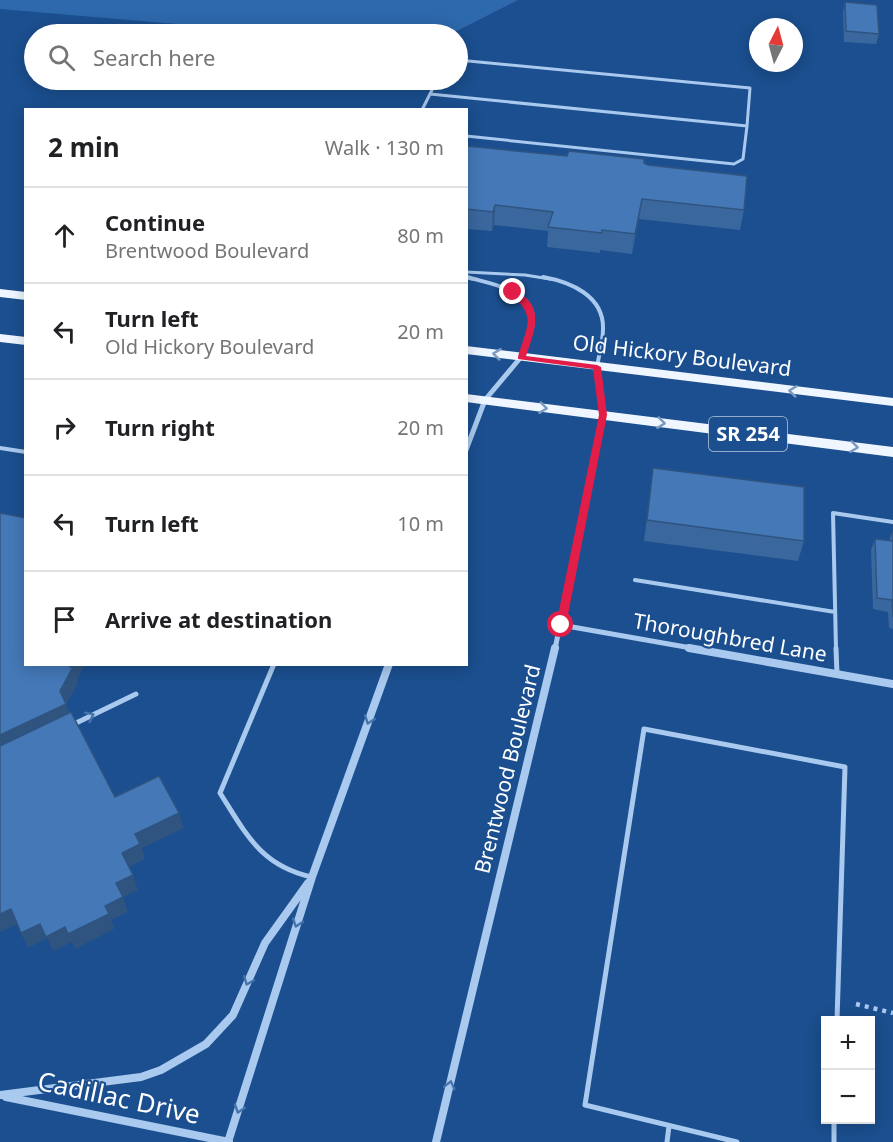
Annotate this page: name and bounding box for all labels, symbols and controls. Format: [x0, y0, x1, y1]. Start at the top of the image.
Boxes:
north arrow [749, 18, 803, 72]
search box [24, 24, 468, 90]
icon: search [45, 41, 78, 74]
text: Search here [93, 42, 215, 72]
text: 2 min [48, 129, 120, 165]
text: Walk · 130 m [325, 134, 444, 161]
text: Continue [105, 207, 205, 237]
icon: ahead [48, 219, 81, 252]
text: 80 m [397, 222, 444, 249]
text: Brentwood Boulevard [105, 237, 309, 264]
route end [499, 278, 525, 304]
text: Turn left [105, 303, 199, 333]
icon: left [48, 315, 81, 348]
text: 20 m [397, 318, 444, 345]
street label: Old Hickory Boulevard [571, 328, 793, 382]
text: Old Hickory Boulevard [105, 333, 314, 360]
one-way arrow [492, 349, 502, 361]
one-way arrow [789, 385, 798, 397]
one-way arrow [538, 401, 547, 413]
icon: right [48, 411, 81, 444]
text: Turn right [105, 412, 215, 442]
text: 20 m [397, 414, 444, 441]
one-way arrow [656, 416, 666, 428]
road number: SR 254 [709, 417, 787, 451]
one-way arrow [850, 440, 859, 453]
icon: left [48, 507, 81, 540]
text: Turn left [105, 508, 199, 538]
text: 10 m [397, 510, 444, 537]
icon: arrive [48, 603, 81, 636]
text: Arrive at destination [105, 604, 332, 634]
street label: Thoroughbred Lane [631, 606, 829, 668]
route start [547, 611, 573, 637]
street label: Brentwood Boulevard [468, 661, 547, 876]
one-way arrow [84, 712, 95, 723]
one-way arrow [364, 713, 376, 724]
one-way arrow [292, 917, 304, 928]
one-way arrow [243, 975, 256, 985]
map controls [821, 1016, 875, 1124]
button: + [821, 1016, 875, 1070]
street label: Cadillac Drive [35, 1062, 204, 1132]
button: − [821, 1070, 875, 1124]
one-way arrow [442, 1080, 455, 1090]
one-way arrow [233, 1103, 246, 1114]

